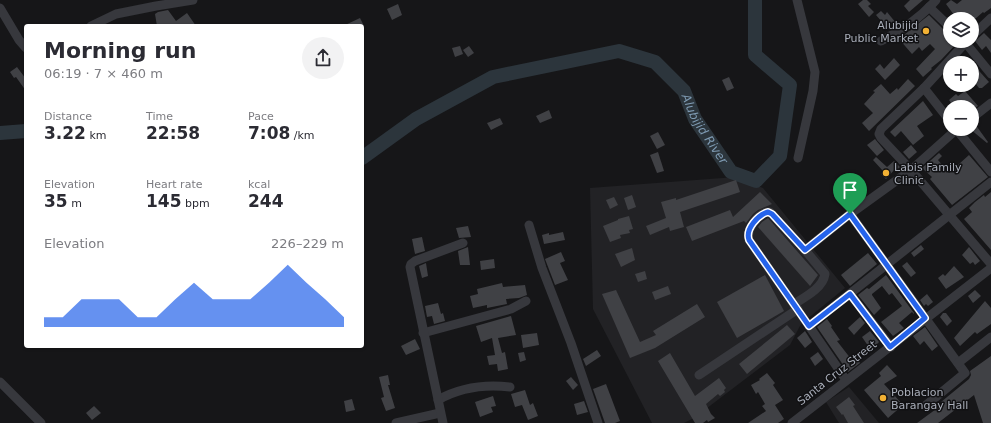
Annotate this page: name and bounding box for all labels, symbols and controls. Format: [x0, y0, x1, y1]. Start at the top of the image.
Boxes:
map controls [943, 12, 979, 136]
button: layers [943, 12, 979, 48]
place label: Alubijid Public Market [844, 19, 919, 45]
marker: Alubijid Public Market [921, 26, 931, 36]
button: share [302, 37, 344, 79]
text: Morning run [44, 38, 196, 63]
button: + [943, 56, 979, 92]
text: 06:19 · 7 × 460 m [44, 66, 163, 81]
water label: Alubijid River [678, 91, 731, 168]
button: − [943, 100, 979, 136]
text: Distance [44, 110, 92, 123]
text: Time [146, 110, 173, 123]
text: Pace [248, 110, 274, 123]
text: 3.22 [44, 123, 86, 143]
text: 22:58 [146, 123, 200, 143]
text: 7:08 [248, 123, 290, 143]
text: km [86, 129, 107, 142]
text: /km [290, 129, 315, 142]
place label: Labis Family Clinic [894, 161, 962, 187]
marker: Labis Family Clinic [881, 168, 891, 178]
pin [833, 173, 867, 214]
text: Elevation [44, 178, 95, 191]
text: Heart rate [146, 178, 202, 191]
text: kcal [248, 178, 270, 191]
icon: arrive [839, 179, 861, 201]
text: 35 [44, 191, 68, 211]
text: 145 [146, 191, 182, 211]
text: 244 [248, 191, 284, 211]
text: m [68, 197, 82, 210]
text: bpm [182, 197, 210, 210]
text: Elevation [44, 236, 104, 251]
text: 226–229 m [271, 236, 344, 251]
street label: Santa Cruz Street [795, 338, 880, 408]
place label: Poblacion Barangay Hall [891, 386, 968, 412]
marker: Poblacion Barangay Hall [878, 393, 888, 403]

